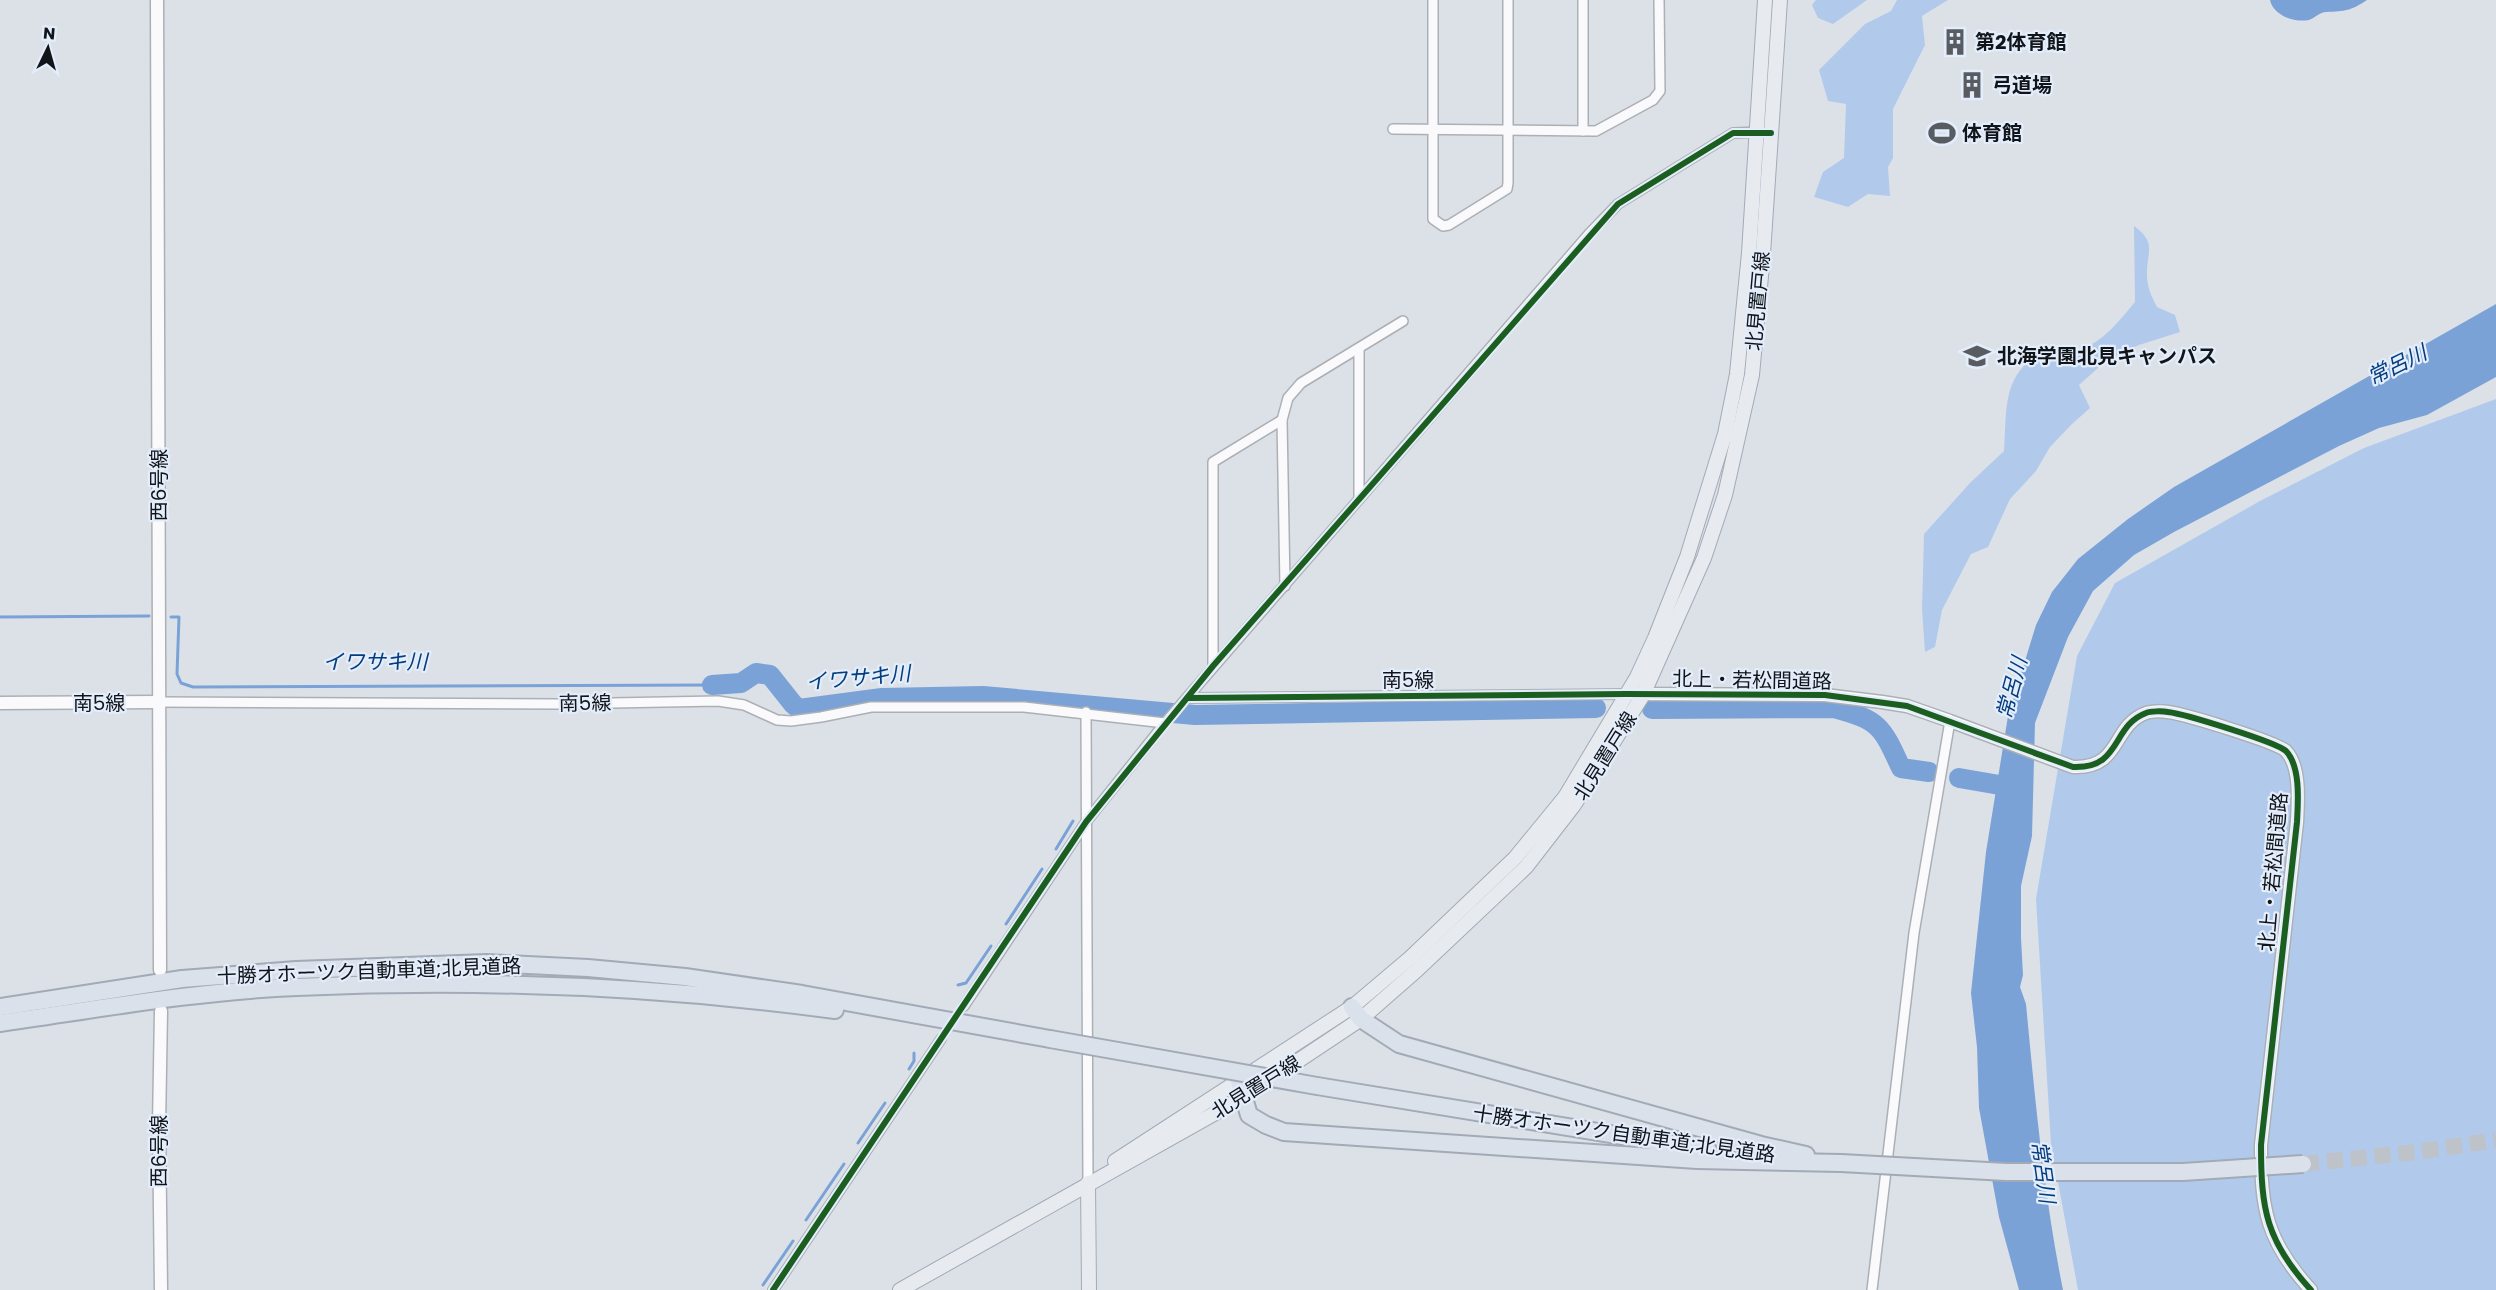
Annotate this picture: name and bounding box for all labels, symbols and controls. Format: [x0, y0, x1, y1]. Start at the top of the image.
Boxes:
north arrow [18, 18, 78, 78]
text: N [42, 22, 56, 46]
building icon: 第2体育館 [1940, 27, 1970, 57]
place label: 第2体育館 [1975, 28, 2066, 56]
building icon: 弓道場 [1957, 70, 1987, 100]
place label: 弓道場 [1992, 71, 2052, 99]
sports icon: 体育館 [1927, 118, 1957, 148]
place label: 体育館 [1962, 119, 2022, 147]
street label: 北見置戸線 [1740, 250, 1776, 352]
water label: 常呂川 [2362, 337, 2433, 391]
school or university icon: 北海学園北見キャンパス [1962, 341, 1992, 371]
place label: 北海学園北見キャンパス [1997, 342, 2217, 370]
street label: 西6号線 [145, 449, 173, 521]
water label: イワサキ川 [323, 647, 429, 676]
water label: 常呂川 [1989, 652, 2034, 722]
water label: イワサキ川 [804, 658, 914, 697]
street label: 北上・若松間道路 [1672, 665, 1832, 695]
street label: 南5線 [1382, 666, 1434, 694]
street label: 南5線 [73, 689, 125, 717]
street label: 南5線 [558, 689, 612, 717]
street label: 北見置戸線 [1567, 706, 1643, 806]
street label: 北上・若松間道路 [2252, 791, 2294, 953]
street label: 十勝オホーツク自動車道;北見道路 [216, 952, 522, 990]
street label: 北見置戸線 [1206, 1049, 1306, 1125]
street label: 十勝オホーツク自動車道;北見道路 [1471, 1099, 1777, 1169]
street label: 西6号線 [145, 1115, 173, 1187]
water label: 常呂川 [2025, 1139, 2063, 1207]

